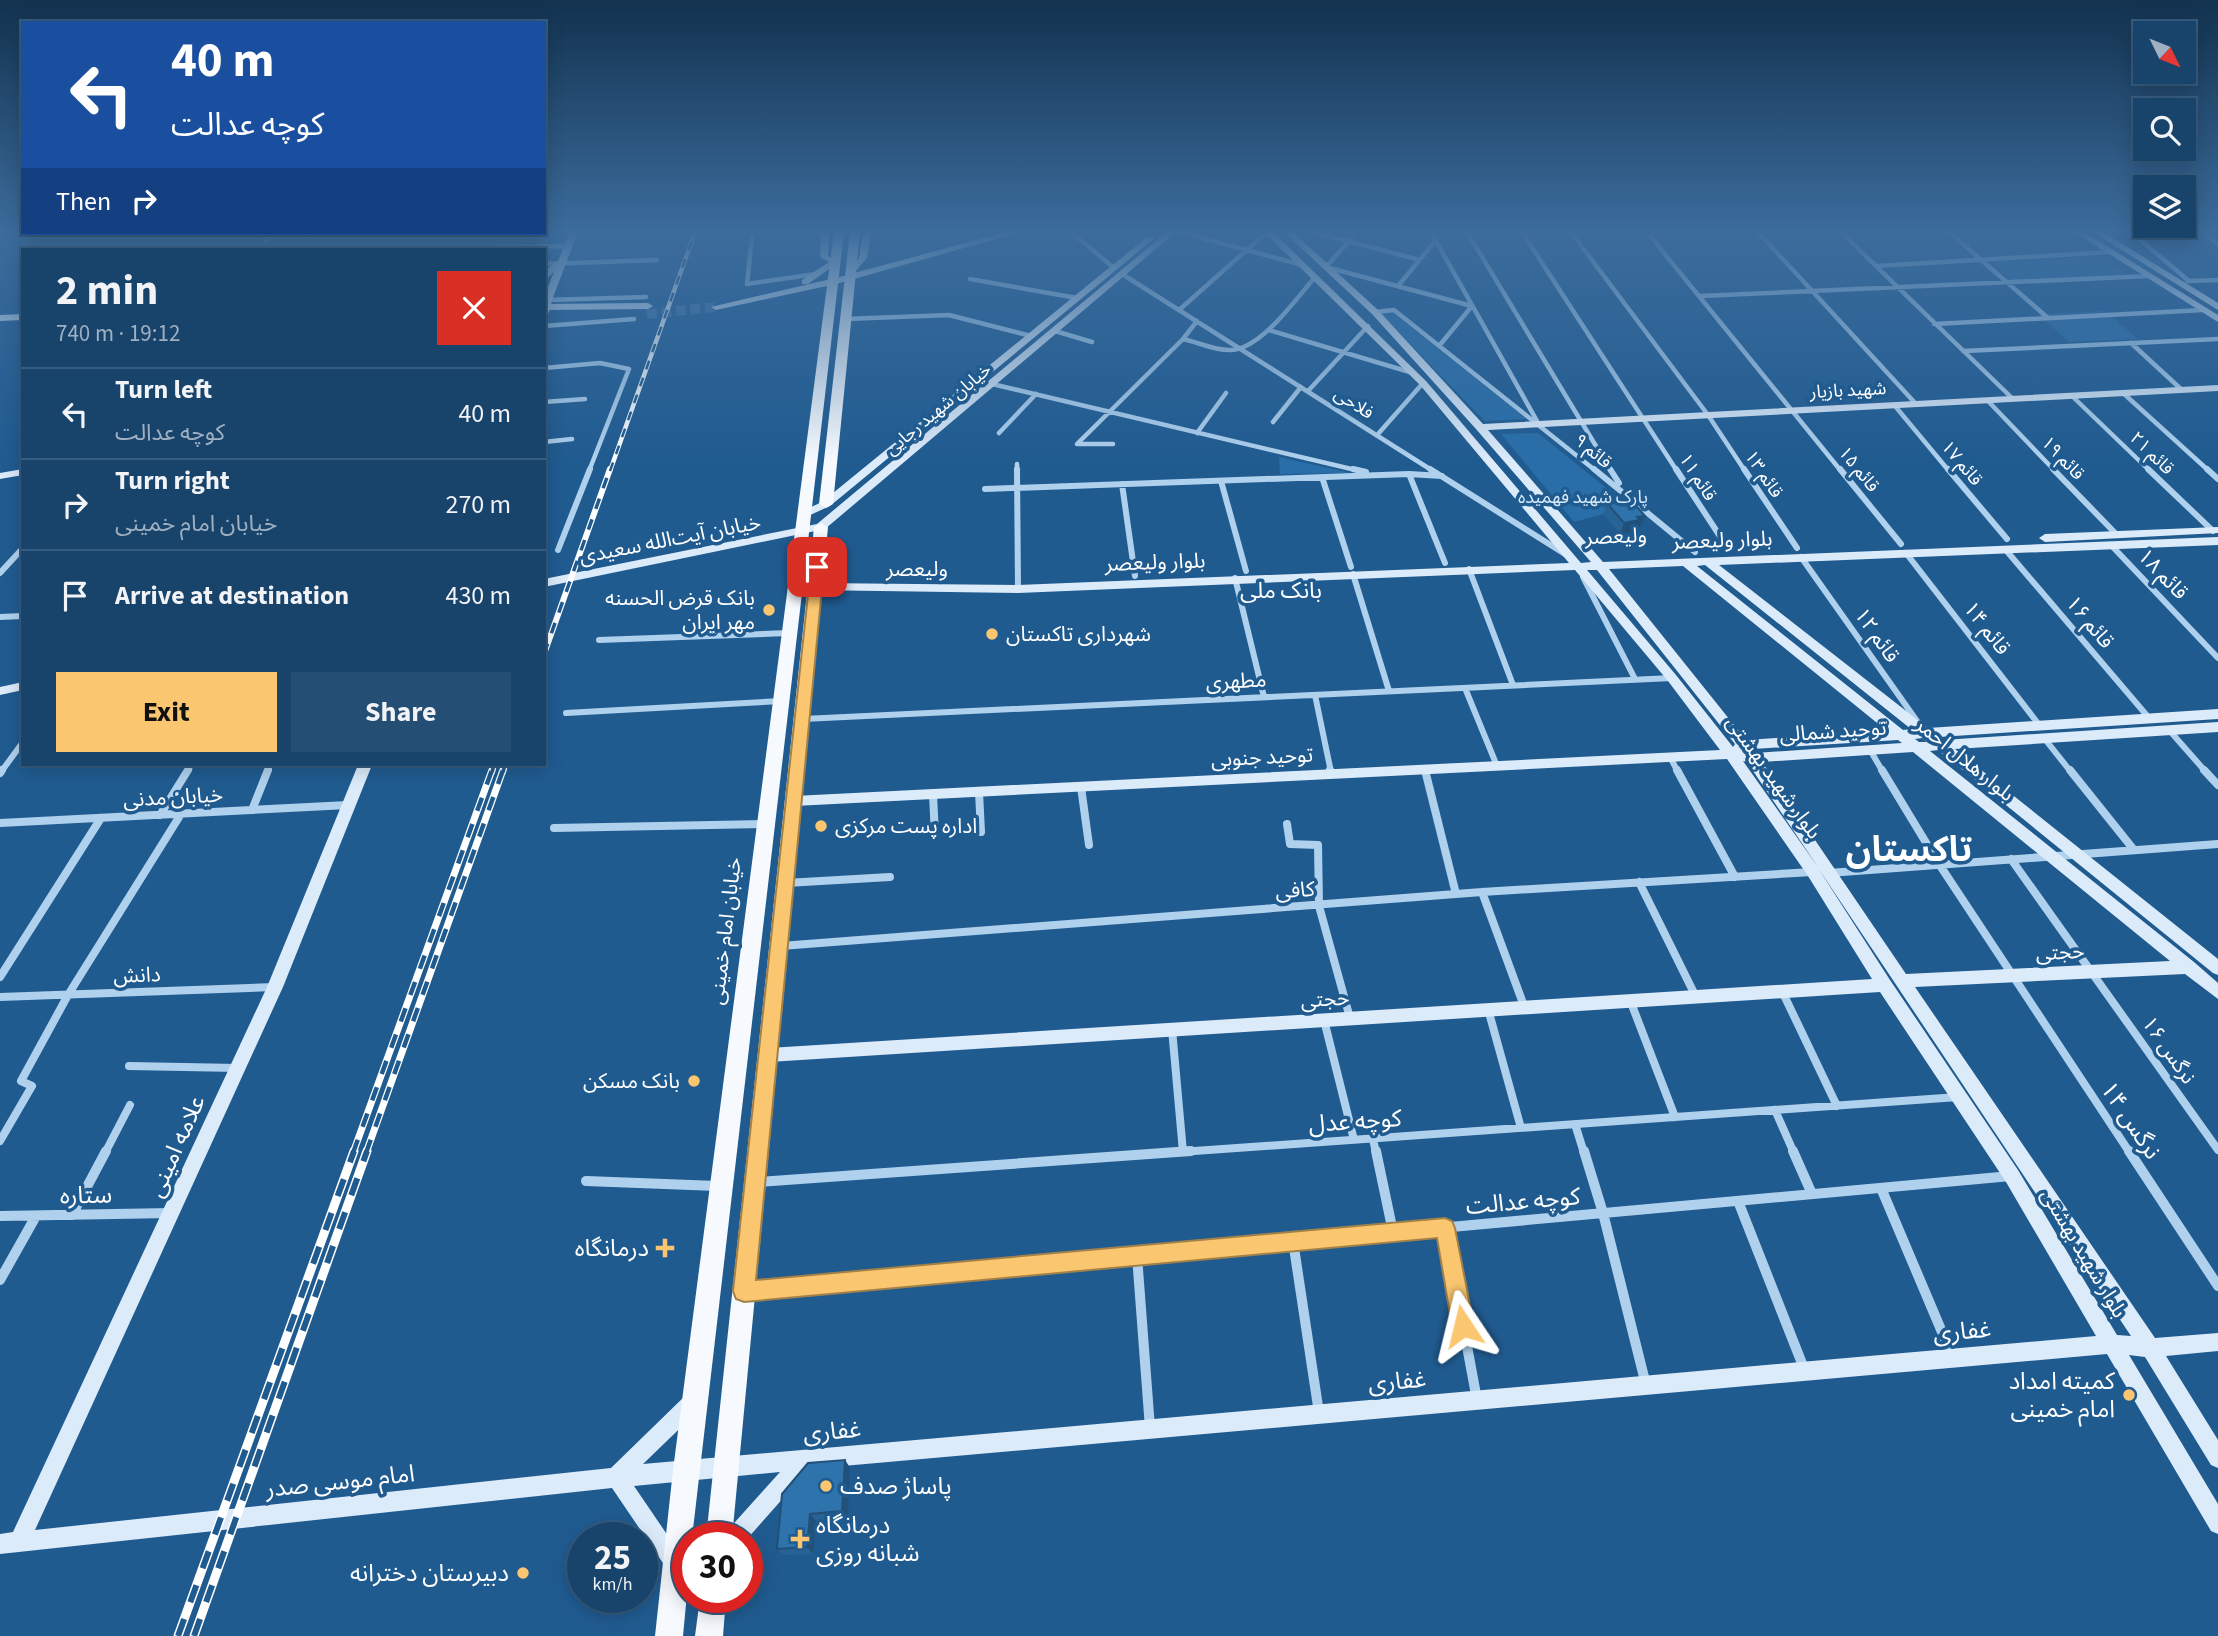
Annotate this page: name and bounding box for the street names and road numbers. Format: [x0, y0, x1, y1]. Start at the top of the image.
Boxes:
street label: خیابان شهید رجایی [880, 357, 997, 461]
street label: شهید بازیار [1808, 376, 1887, 405]
street label: فلاحی [1329, 382, 1378, 425]
street label: قائم ۲۱ [2124, 426, 2179, 481]
street label: قائم ۹ [1569, 428, 1617, 475]
street label: قائم ۱۹ [2035, 431, 2090, 486]
street label: قائم ۱۷ [1935, 435, 1988, 491]
street label: قائم ۱۵ [1832, 441, 1885, 498]
street label: قائم ۱۳ [1739, 446, 1789, 503]
street label: قائم ۱۱ [1673, 448, 1722, 506]
street label: خیابان آیت‌الله سعیدی [577, 507, 763, 571]
street label: ولیعصر [1584, 520, 1647, 552]
street label: بلوار ولیعصر [1670, 523, 1773, 557]
street label: قائم ۱۸ [2131, 542, 2195, 606]
street label: بلوار ولیعصر [1103, 545, 1206, 579]
street label: ولیعصر [885, 554, 948, 584]
street label: قائم ۱۶ [2059, 589, 2121, 655]
street label: قائم ۱۴ [1956, 595, 2018, 661]
street label: قائم ۱۲ [1847, 601, 1907, 669]
street label: مطهری [1205, 664, 1267, 698]
street label: بلوار شهید بهشتی [1719, 709, 1829, 845]
street label: بلوار هلال احمر [1908, 709, 2021, 808]
street label: توحید شمالی [1778, 712, 1888, 750]
street label: توحید جنوبی [1210, 739, 1314, 775]
street label: خیابان مدنی [122, 779, 224, 815]
street label: خیابان امام خمینی [701, 856, 750, 1006]
street label: کافی [1274, 874, 1316, 906]
street label: حجتی [2035, 936, 2085, 968]
street label: دانش [113, 959, 161, 991]
street label: حجتی [1299, 982, 1351, 1016]
street label: نرگس ۱۶ [2135, 1010, 2203, 1090]
street label: نرگس ۱۴ [2092, 1074, 2170, 1166]
street label: علامه امینی [138, 1089, 215, 1203]
street label: کوچه عدل [1307, 1101, 1404, 1142]
street label: ستاره [60, 1178, 112, 1213]
street label: کوچه عدالت [1464, 1179, 1583, 1224]
street label: بلوار شهید بهشتی [2033, 1182, 2135, 1324]
street label: غفاری [1932, 1312, 1992, 1351]
street label: غفاری [1367, 1362, 1427, 1401]
street label: غفاری [802, 1412, 862, 1451]
street label: امام موسی صدر [263, 1456, 417, 1507]

